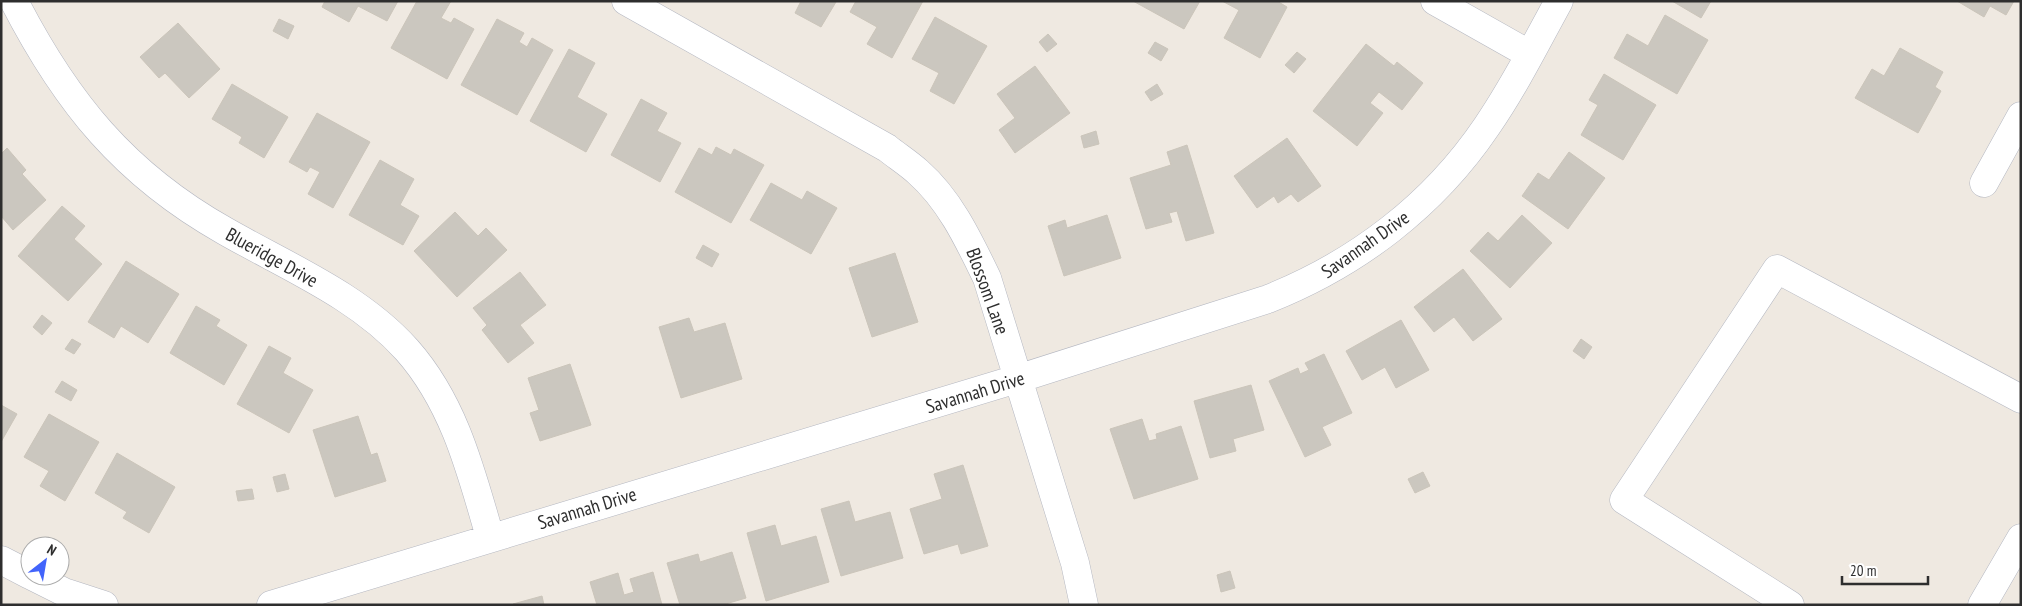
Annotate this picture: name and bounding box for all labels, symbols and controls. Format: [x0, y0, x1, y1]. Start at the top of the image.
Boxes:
street label: Savannah Drive [1316, 205, 1414, 283]
street label: Blueridge Drive [222, 222, 322, 292]
street label: Blossom Lane [961, 244, 1015, 338]
street label: Savannah Drive [923, 366, 1027, 418]
street label: Savannah Drive [535, 482, 639, 534]
north arrow [20, 536, 70, 586]
text: N [44, 540, 60, 560]
scale bar [1842, 554, 1928, 586]
text: 20 m [1850, 561, 1876, 580]

